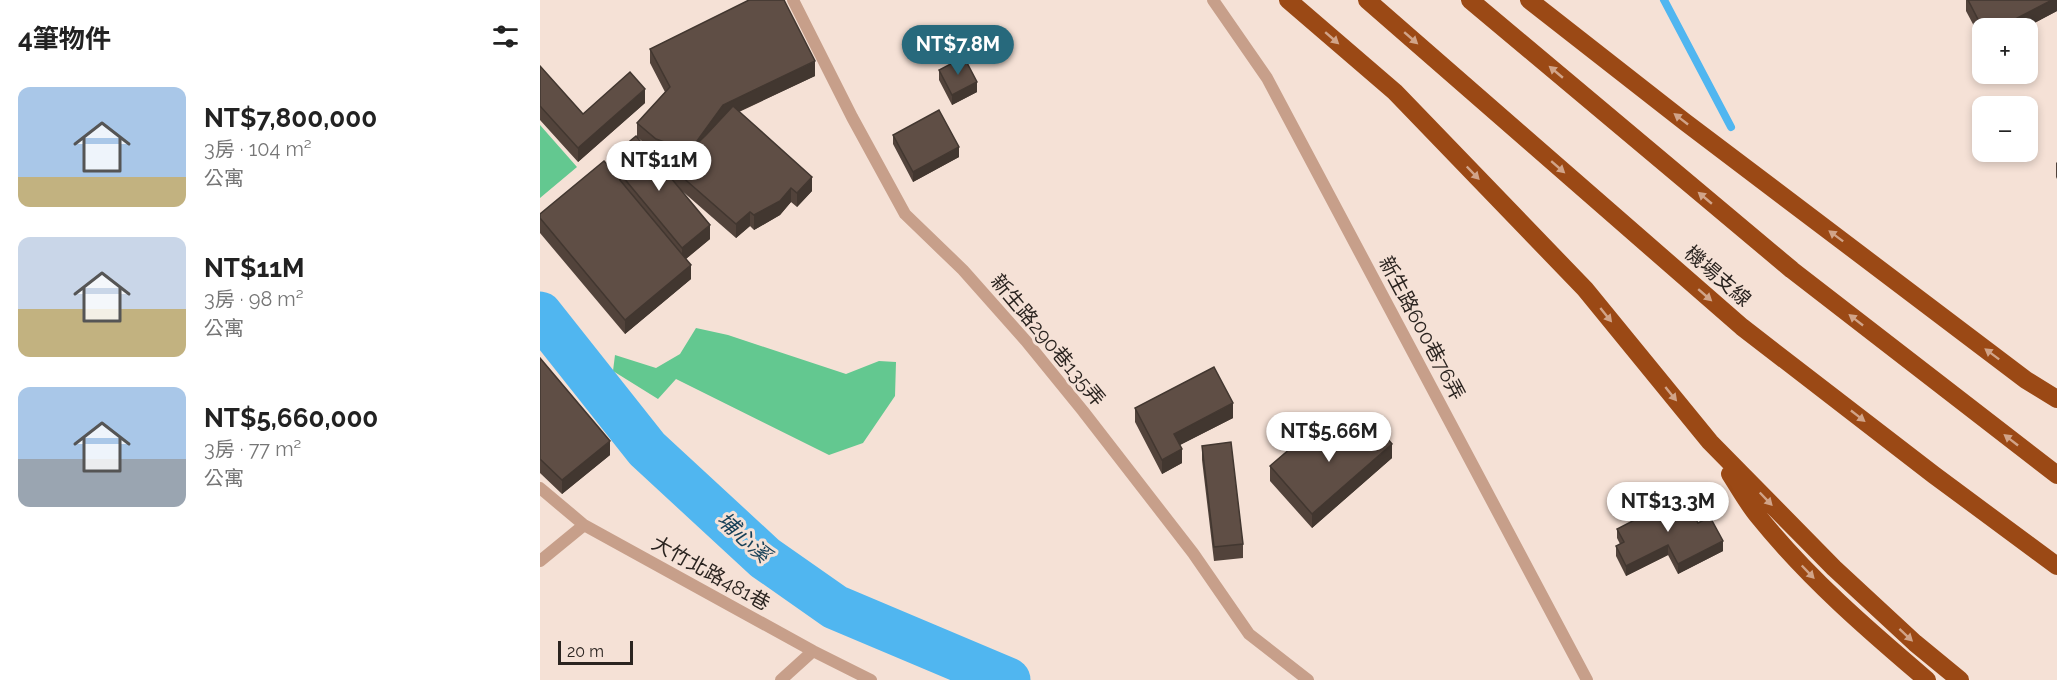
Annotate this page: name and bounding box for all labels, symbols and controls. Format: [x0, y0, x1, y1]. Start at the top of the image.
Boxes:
map controls [1972, 18, 2038, 162]
button: + [1972, 18, 2038, 84]
icon: filters [489, 20, 522, 53]
text: 4筆物件 [18, 24, 111, 54]
pin: NT$7.8M [903, 25, 1013, 76]
one-way arrow [1324, 31, 1339, 44]
text: NT$7.8M [916, 32, 1000, 56]
one-way arrow [1403, 32, 1419, 45]
one-way arrow [1549, 66, 1564, 79]
button: − [1972, 96, 2038, 162]
text: NT$7,800,000 [204, 103, 377, 133]
icon: home [66, 111, 138, 183]
one-way arrow [1673, 113, 1688, 125]
text: 3房 · 104 m² [204, 137, 312, 161]
pin: NT$11M [610, 141, 708, 192]
text: NT$11M [620, 148, 698, 172]
one-way arrow [1550, 160, 1566, 173]
text: 公寓 [204, 166, 244, 190]
one-way arrow [1465, 166, 1479, 180]
one-way arrow [1697, 191, 1713, 204]
one-way arrow [1829, 231, 1844, 243]
street label: 機場支線 [1680, 241, 1756, 311]
street label: 新生路600巷76弄 [1374, 252, 1470, 404]
text: NT$11M [204, 253, 305, 283]
icon: home [66, 261, 138, 333]
street label: 新生路290巷135弄 [986, 269, 1110, 411]
text: 3房 · 98 m² [204, 287, 303, 311]
one-way arrow [1697, 288, 1713, 301]
one-way arrow [1599, 307, 1612, 322]
one-way arrow [1849, 315, 1864, 327]
text: 公寓 [204, 316, 244, 340]
one-way arrow [1984, 348, 2000, 360]
one-way arrow [1664, 386, 1677, 401]
text: NT$5,660,000 [204, 403, 378, 433]
one-way arrow [1850, 409, 1865, 421]
icon: home [66, 411, 138, 483]
pin: NT$5.66M [1267, 412, 1391, 463]
text: NT$5.66M [1280, 419, 1378, 443]
one-way arrow [2003, 434, 2018, 446]
text: 3房 · 77 m² [204, 437, 301, 461]
text: 公寓 [204, 466, 244, 490]
pin: NT$13.3M [1606, 482, 1730, 533]
text: NT$13.3M [1621, 489, 1715, 513]
one-way arrow [1759, 491, 1773, 506]
water label: 埔心溪 [712, 507, 778, 569]
street label: 大竹北路481巷 [648, 531, 774, 615]
one-way arrow [1801, 565, 1815, 579]
one-way arrow [1898, 628, 1913, 642]
scale bar [558, 638, 633, 666]
text: 20 m [567, 642, 604, 661]

